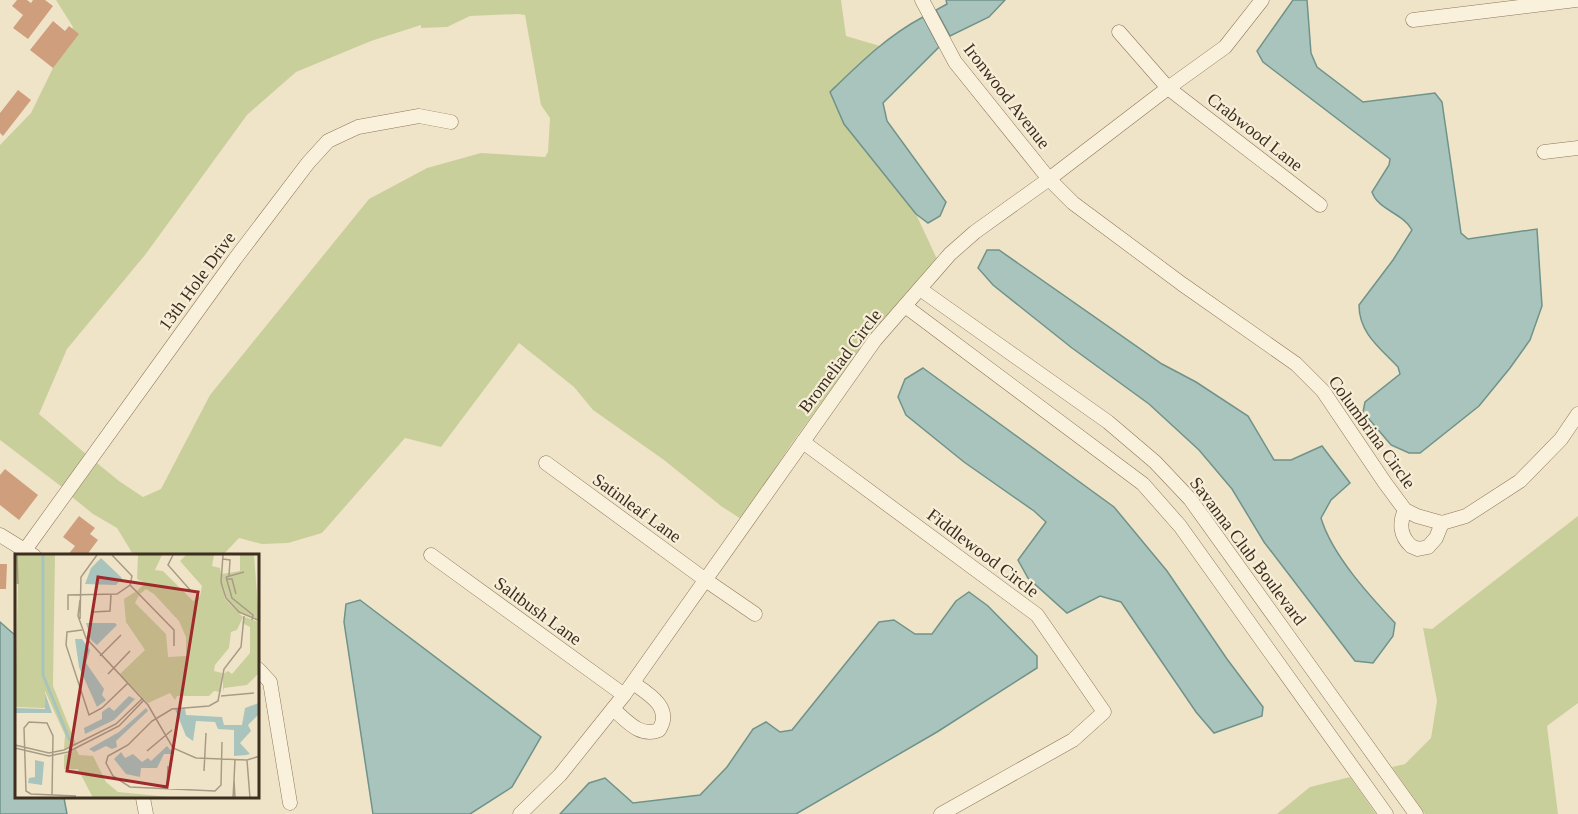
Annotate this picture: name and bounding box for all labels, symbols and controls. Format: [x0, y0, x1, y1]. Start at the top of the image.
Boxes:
street label: Ironwood Avenue [960, 39, 1054, 153]
street label: Crabwood Lane [1203, 89, 1307, 175]
street label: 13th Hole Drive [155, 228, 239, 334]
street label: Bromeliad Circle [795, 305, 885, 417]
street label: Columbrina Circle [1324, 372, 1420, 492]
street label: Satinleaf Lane [589, 469, 685, 547]
street label: Savanna Club Boulevard [1186, 473, 1310, 629]
street label: Fiddlewood Circle [923, 505, 1043, 601]
inset map [15, 554, 260, 799]
street label: Saltbush Lane [491, 573, 585, 649]

